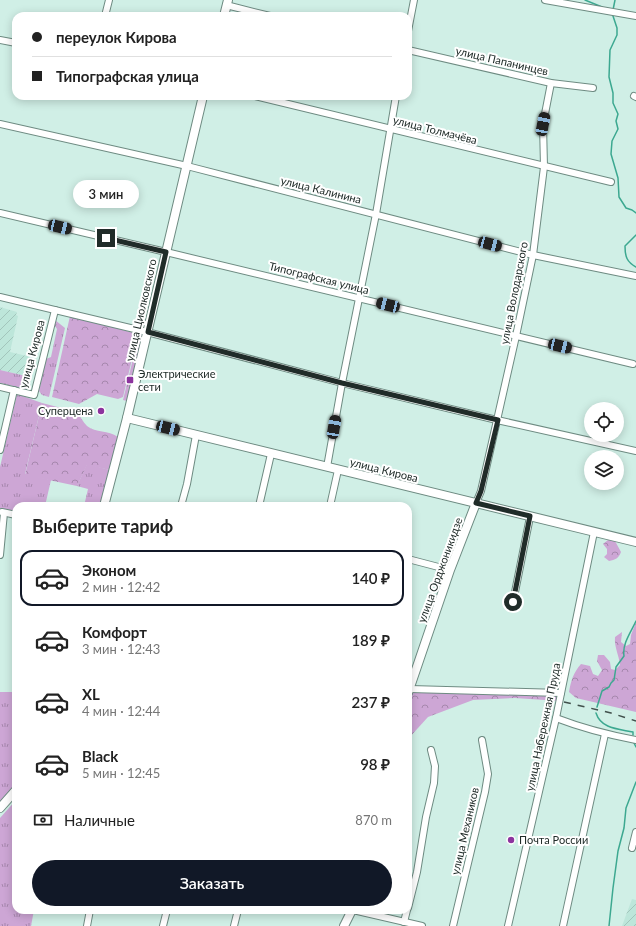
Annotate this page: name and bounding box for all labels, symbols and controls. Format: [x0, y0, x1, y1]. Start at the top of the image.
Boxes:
text: переулок Кирова [56, 28, 177, 46]
street label: улица Папанинцев [455, 44, 550, 77]
text: Типографская улица [56, 67, 199, 85]
car [535, 111, 551, 137]
street label: улица Толмачёва [392, 113, 478, 146]
street label: улица Калинина [279, 173, 363, 206]
callout: 3 мин [73, 180, 139, 208]
text: 3 мин [89, 186, 123, 202]
car [47, 218, 73, 236]
route end [97, 229, 115, 247]
car [477, 235, 503, 253]
street label: улица Володарского [497, 240, 530, 345]
street label: улица Циолковского [122, 257, 159, 362]
street label: Типографская улица [268, 259, 371, 296]
car [375, 296, 401, 314]
street label: улица Кирова [16, 318, 47, 389]
car [547, 337, 573, 355]
place label: Электрические сети [138, 367, 216, 393]
marker: Электрические сети [125, 375, 135, 385]
map controls [584, 402, 624, 490]
button: locate [584, 402, 624, 442]
place label: Суперцена [38, 404, 93, 417]
marker: Суперцена [96, 406, 106, 416]
car [326, 414, 342, 440]
car [155, 419, 181, 437]
button: layers [584, 450, 624, 490]
street label: улица Кирова [349, 455, 420, 484]
text: Выберите тариф [32, 515, 173, 537]
street label: улица Орджоникидзе [414, 515, 465, 624]
icon: car [34, 560, 70, 596]
text: Эконом [82, 561, 136, 579]
text: 140 ₽ [351, 569, 390, 587]
text: 2 мин · 12:42 [82, 579, 160, 595]
route start [504, 593, 522, 611]
icon: car [34, 622, 70, 658]
text: Комфорт [82, 623, 147, 641]
text: 189 ₽ [351, 631, 390, 649]
text: 3 мин · 12:43 [82, 641, 160, 657]
street label: улица Набережная Пруда [523, 662, 562, 792]
icon: car [34, 684, 70, 720]
text: XL [82, 685, 100, 703]
text: 237 ₽ [351, 693, 390, 711]
text: 4 мин · 12:44 [82, 703, 160, 719]
icon: car [34, 746, 70, 782]
text: Black [82, 747, 118, 765]
text: 98 ₽ [360, 755, 390, 773]
text: 5 мин · 12:45 [82, 765, 160, 781]
street label: улица Механиков [448, 786, 481, 876]
icon: cash [32, 809, 54, 831]
text: Наличные [64, 811, 135, 829]
text: 870 m [355, 812, 392, 828]
place label: Почта России [519, 833, 588, 846]
marker: Почта России [506, 835, 516, 845]
button: Заказать [32, 860, 392, 906]

